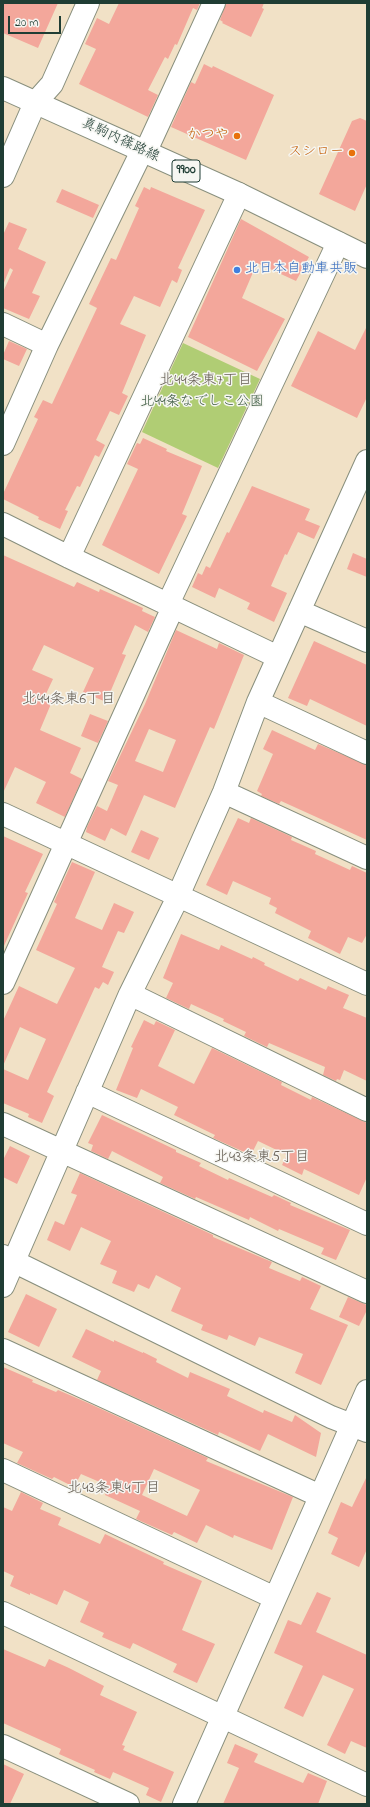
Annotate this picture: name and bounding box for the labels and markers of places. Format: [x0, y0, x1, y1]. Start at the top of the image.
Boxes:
place label: かつや [187, 128, 229, 144]
marker: かつや [232, 131, 242, 141]
place label: スシロー [288, 145, 344, 161]
marker: スシロー [347, 148, 357, 158]
place label: 北日本自動車共販 [245, 262, 357, 278]
marker: 北日本自動車共販 [232, 265, 242, 275]

